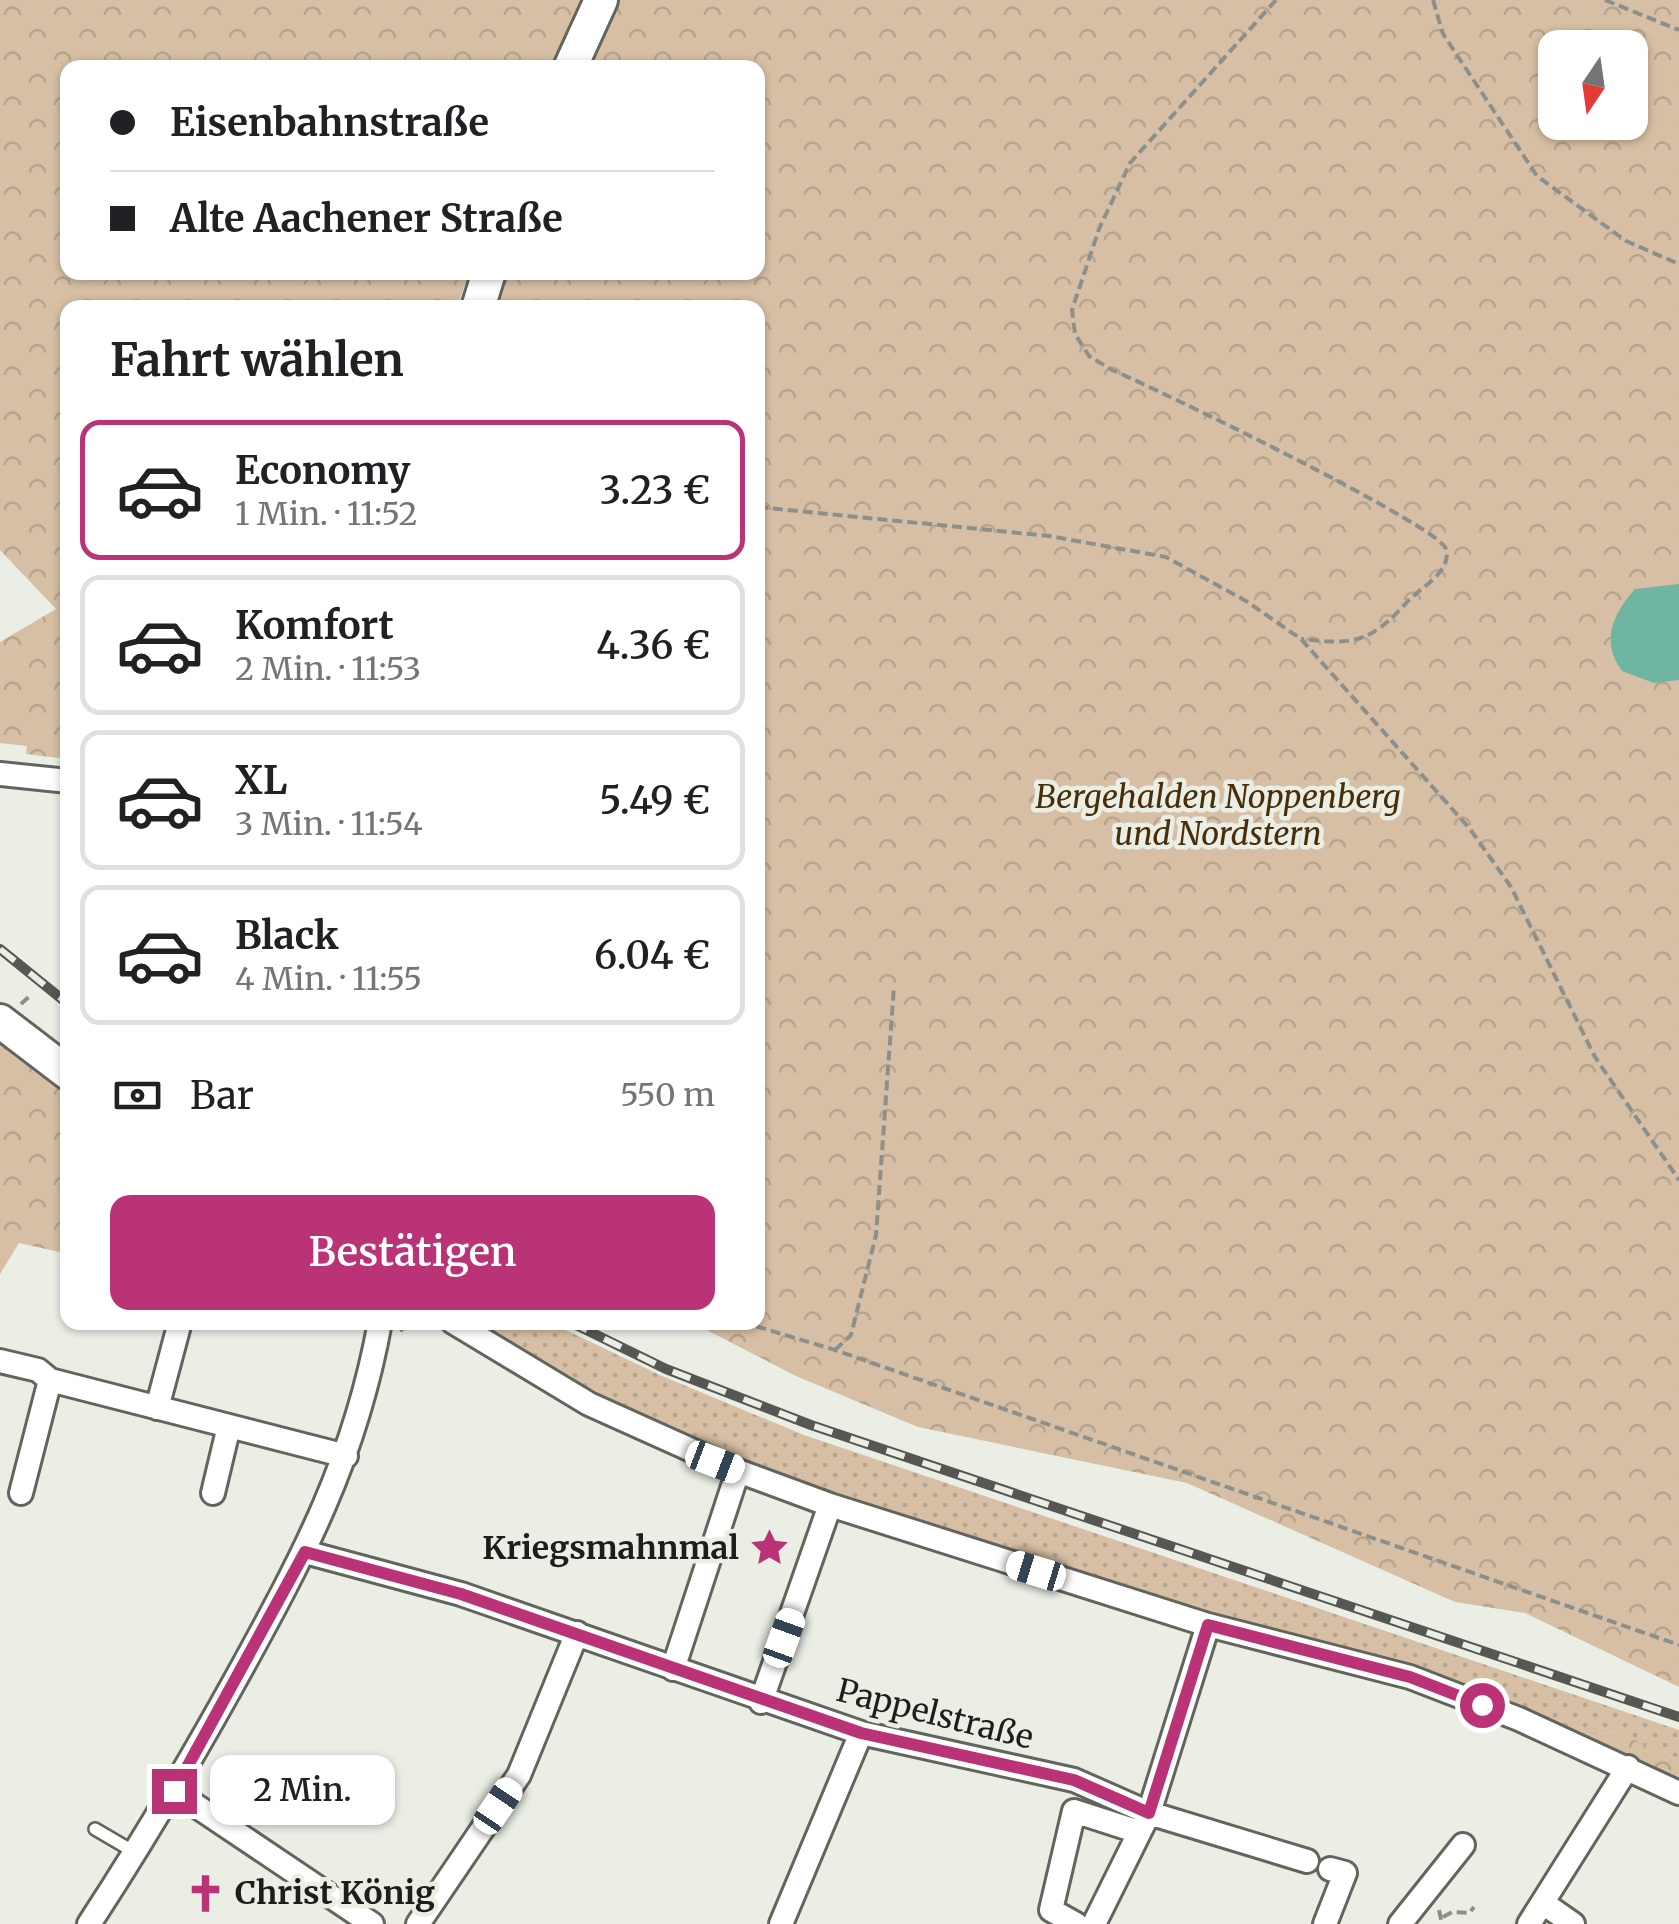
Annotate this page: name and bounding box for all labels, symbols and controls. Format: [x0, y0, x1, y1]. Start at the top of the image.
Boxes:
north arrow [1538, 30, 1648, 140]
map controls [1538, 30, 1648, 140]
text: Eisenbahnstraße [170, 99, 489, 146]
text: Alte Aachener Straße [170, 195, 563, 242]
text: Fahrt wählen [110, 332, 404, 388]
icon: car [115, 445, 205, 535]
text: Economy [235, 447, 410, 494]
text: 3.23 € [600, 467, 710, 514]
text: 1 Min. · 11:52 [235, 494, 418, 534]
icon: car [115, 600, 205, 690]
text: Komfort [235, 602, 394, 649]
text: 4.36 € [596, 622, 710, 669]
text: 2 Min. · 11:53 [235, 649, 421, 689]
icon: car [115, 755, 205, 845]
text: XL [235, 757, 287, 804]
text: 5.49 € [599, 777, 710, 824]
park label: Bergehalden Noppenberg und Nordstern [1035, 777, 1401, 854]
text: 3 Min. · 11:54 [235, 804, 423, 844]
icon: car [115, 910, 205, 1000]
text: Black [235, 912, 339, 959]
text: 6.04 € [594, 932, 710, 979]
text: 4 Min. · 11:55 [235, 959, 422, 999]
icon: cash [110, 1068, 165, 1123]
text: Bar [190, 1072, 254, 1119]
text: 550 m [620, 1075, 715, 1115]
button: Bestätigen [110, 1195, 715, 1310]
car [682, 1437, 748, 1487]
place icon: Kriegsmahnmal [748, 1527, 790, 1569]
place label: Kriegsmahnmal [482, 1528, 739, 1568]
car [1003, 1548, 1069, 1594]
car [760, 1605, 808, 1671]
street label: Pappelstraße [832, 1670, 1038, 1758]
route start [1460, 1683, 1505, 1728]
callout: 2 Min. [209, 1756, 394, 1826]
route end [152, 1769, 197, 1814]
text: 2 Min. [253, 1770, 352, 1810]
car [469, 1773, 527, 1839]
church icon: Christ König [184, 1872, 226, 1914]
place label: Christ König [235, 1873, 435, 1913]

